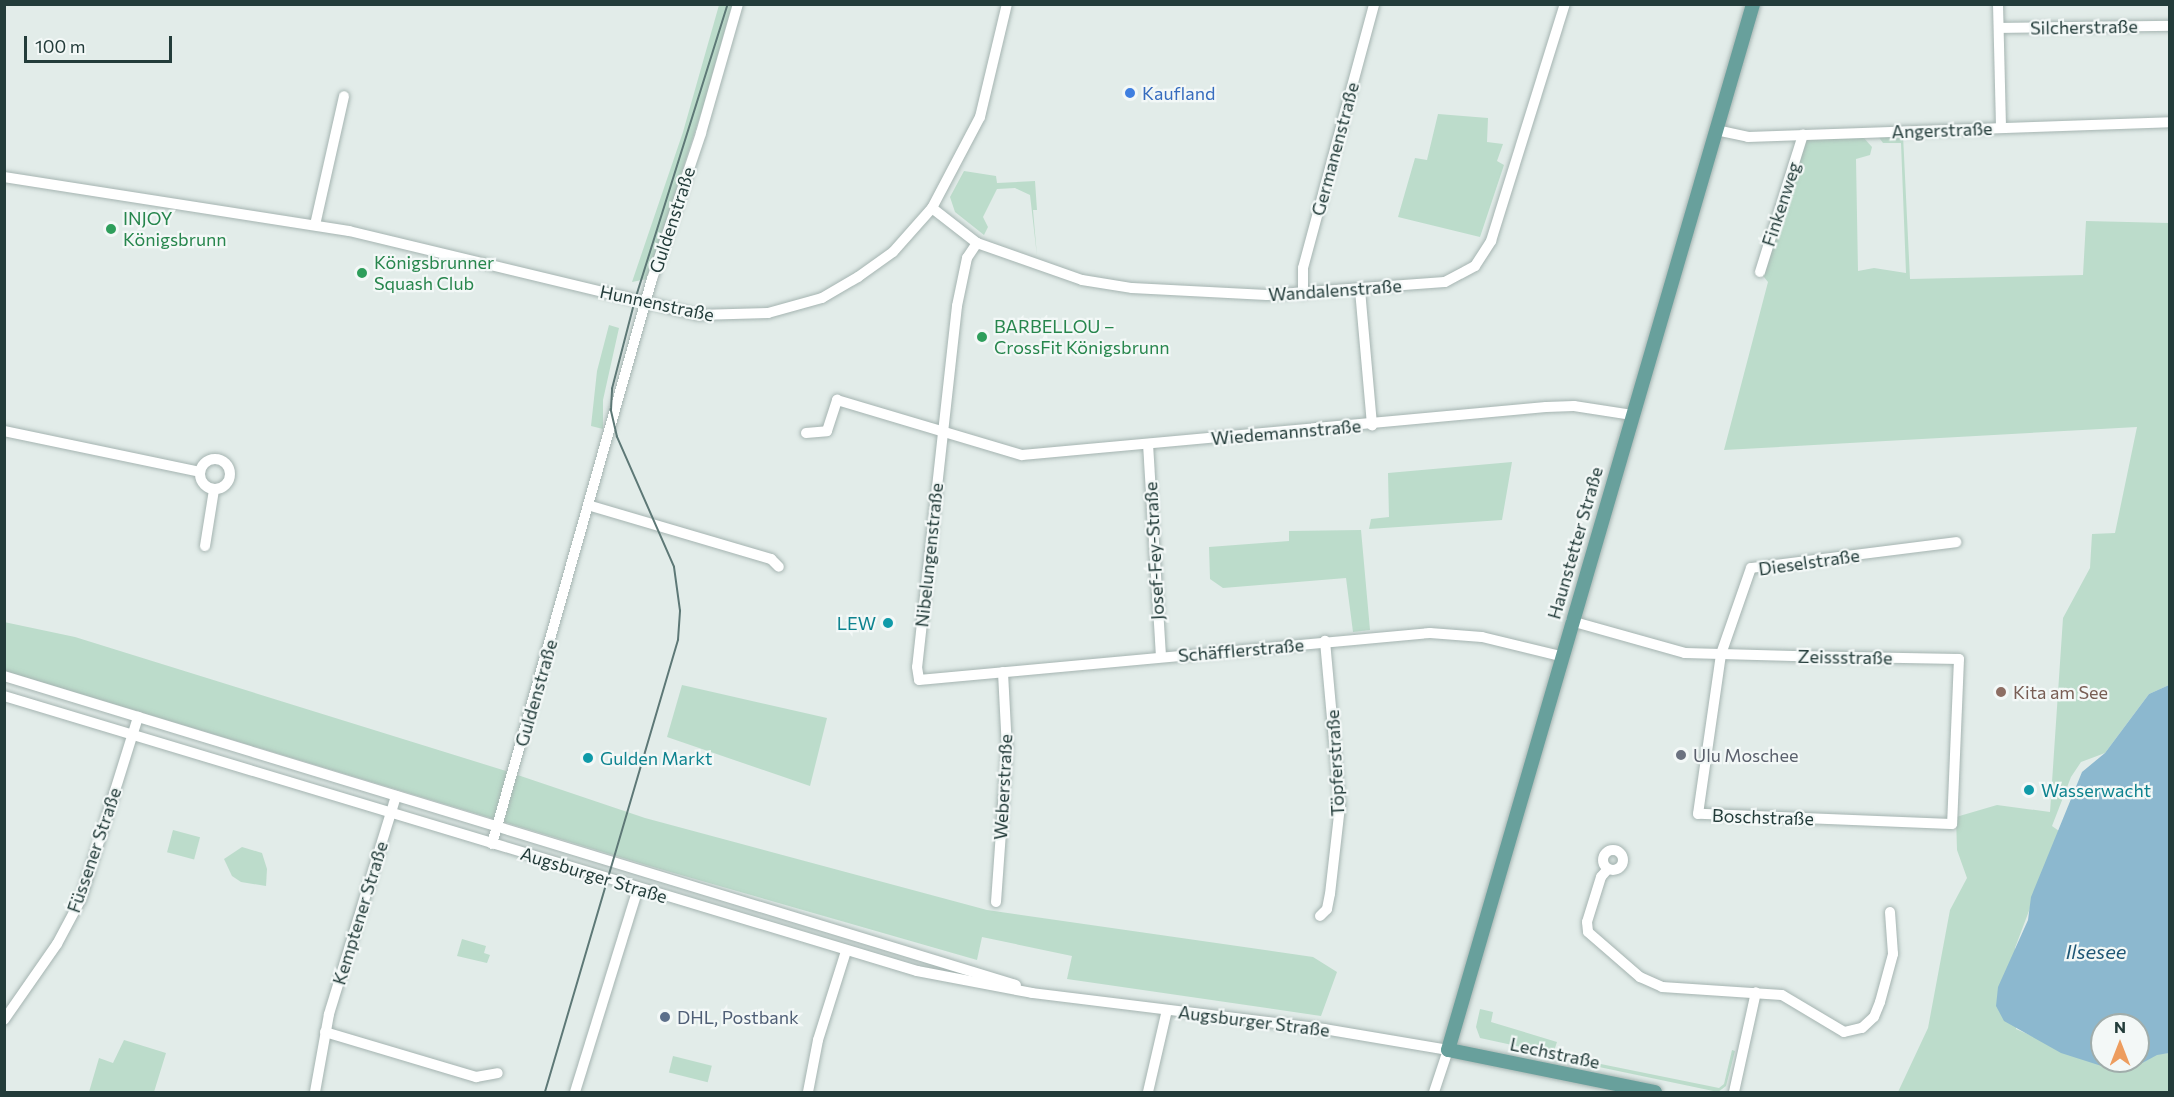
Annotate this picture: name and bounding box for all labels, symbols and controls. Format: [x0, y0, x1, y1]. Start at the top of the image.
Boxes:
street label: Silcherstraße [2030, 15, 2138, 39]
scale bar [27, 24, 176, 62]
text: 100 m [35, 35, 85, 57]
street label: Germanenstraße [1307, 80, 1363, 218]
place label: Kaufland [1142, 82, 1215, 104]
marker: Kaufland [1123, 86, 1137, 100]
street label: Angerstraße [1891, 117, 1993, 143]
street label: Finkenweg [1757, 159, 1805, 249]
street label: Guldenstraße [645, 164, 699, 276]
place label: INJOY Königsbrunn [123, 208, 227, 250]
marker: INJOY Königsbrunn [104, 222, 118, 236]
place label: Königsbrunner Squash Club [374, 252, 494, 294]
marker: Königsbrunner Squash Club [355, 266, 369, 280]
street label: Wandalenstraße [1268, 275, 1402, 305]
street label: Hunnenstraße [598, 280, 716, 326]
place label: BARBELLOU – CrossFit Königsbrunn [994, 316, 1170, 358]
marker: BARBELLOU – CrossFit Königsbrunn [975, 330, 989, 344]
street label: Wiedemannstraße [1210, 415, 1362, 449]
street label: Haunstetter Straße [1543, 464, 1607, 622]
street label: Josef-Fey-Straße [1140, 481, 1168, 621]
street label: Nibelungenstraße [911, 482, 947, 628]
street label: Dieselstraße [1757, 544, 1861, 580]
place label: LEW [837, 612, 876, 634]
marker: LEW [881, 616, 895, 630]
street label: Schäfflerstraße [1177, 634, 1305, 666]
street label: Guldenstraße [510, 637, 562, 749]
street label: Zeissstraße [1797, 645, 1893, 669]
place label: Kita am See [2013, 681, 2108, 703]
marker: Kita am See [1994, 685, 2008, 699]
street label: Töpferstraße [1321, 709, 1349, 817]
street label: Weberstraße [989, 734, 1017, 840]
place label: Ulu Moschee [1693, 744, 1798, 766]
place label: Gulden Markt [600, 747, 712, 769]
marker: Ulu Moschee [1674, 748, 1688, 762]
marker: Gulden Markt [581, 751, 595, 765]
place label: Wasserwacht [2041, 779, 2151, 801]
marker: Wasserwacht [2022, 783, 2036, 797]
street label: Füssener Straße [62, 785, 126, 915]
street label: Boschstraße [1712, 804, 1814, 830]
street label: Kemptener Straße [328, 839, 392, 987]
street label: Augsburger Straße [518, 842, 670, 908]
water label: Ilsesee [2066, 939, 2126, 963]
street label: Augsburger Straße [1177, 1001, 1331, 1041]
place label: DHL, Postbank [677, 1006, 799, 1028]
marker: DHL, Postbank [658, 1010, 672, 1024]
north arrow [2090, 1013, 2150, 1073]
text: N [2114, 1017, 2126, 1036]
street label: Lechstraße [1508, 1033, 1602, 1073]

